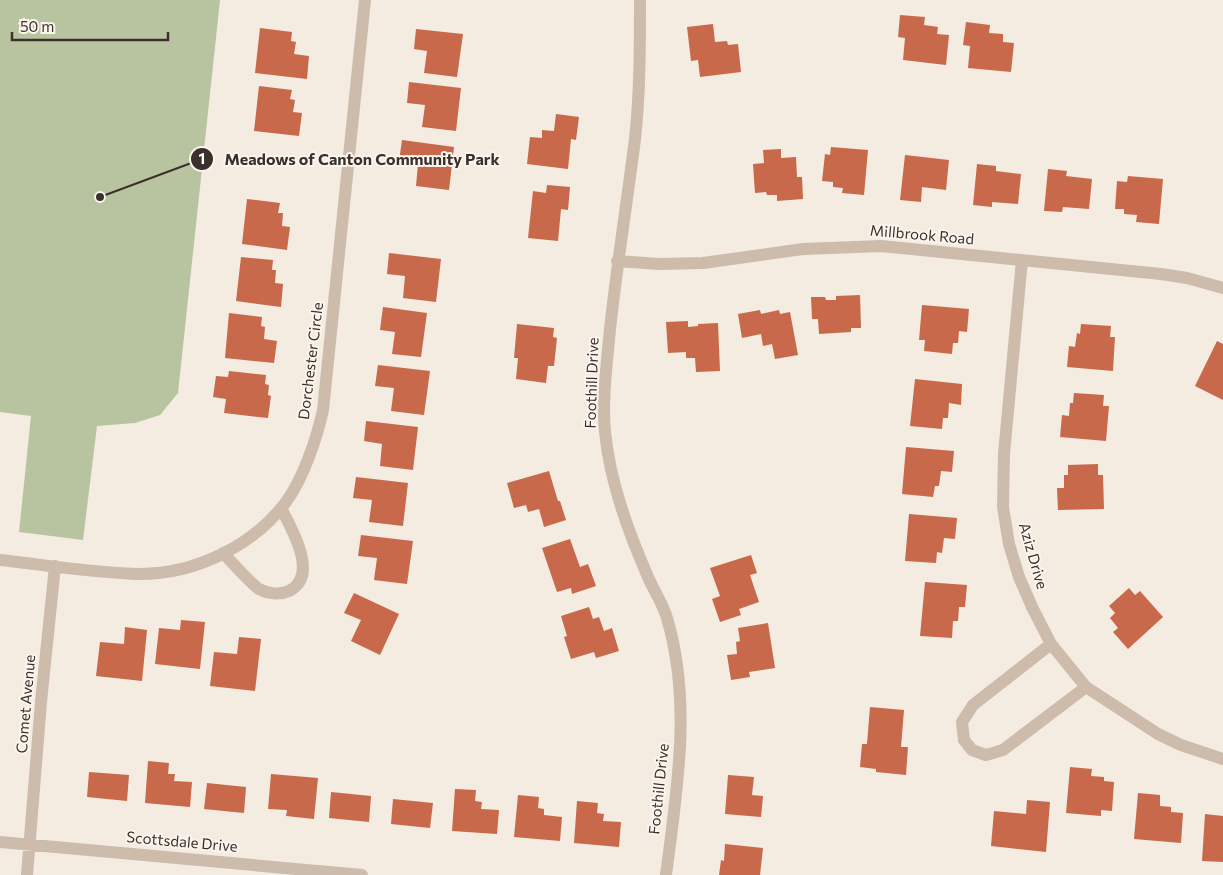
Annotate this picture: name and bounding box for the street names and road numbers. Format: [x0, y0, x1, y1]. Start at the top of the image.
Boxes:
street label: Millbrook Road [869, 220, 975, 248]
street label: Dorchester Circle [294, 301, 326, 421]
street label: Foothill Drive [580, 337, 602, 429]
street label: Aziz Drive [1016, 520, 1052, 591]
street label: Comet Avenue [12, 654, 38, 754]
street label: Foothill Drive [644, 742, 672, 835]
street label: Scottsdale Drive [126, 827, 239, 855]

